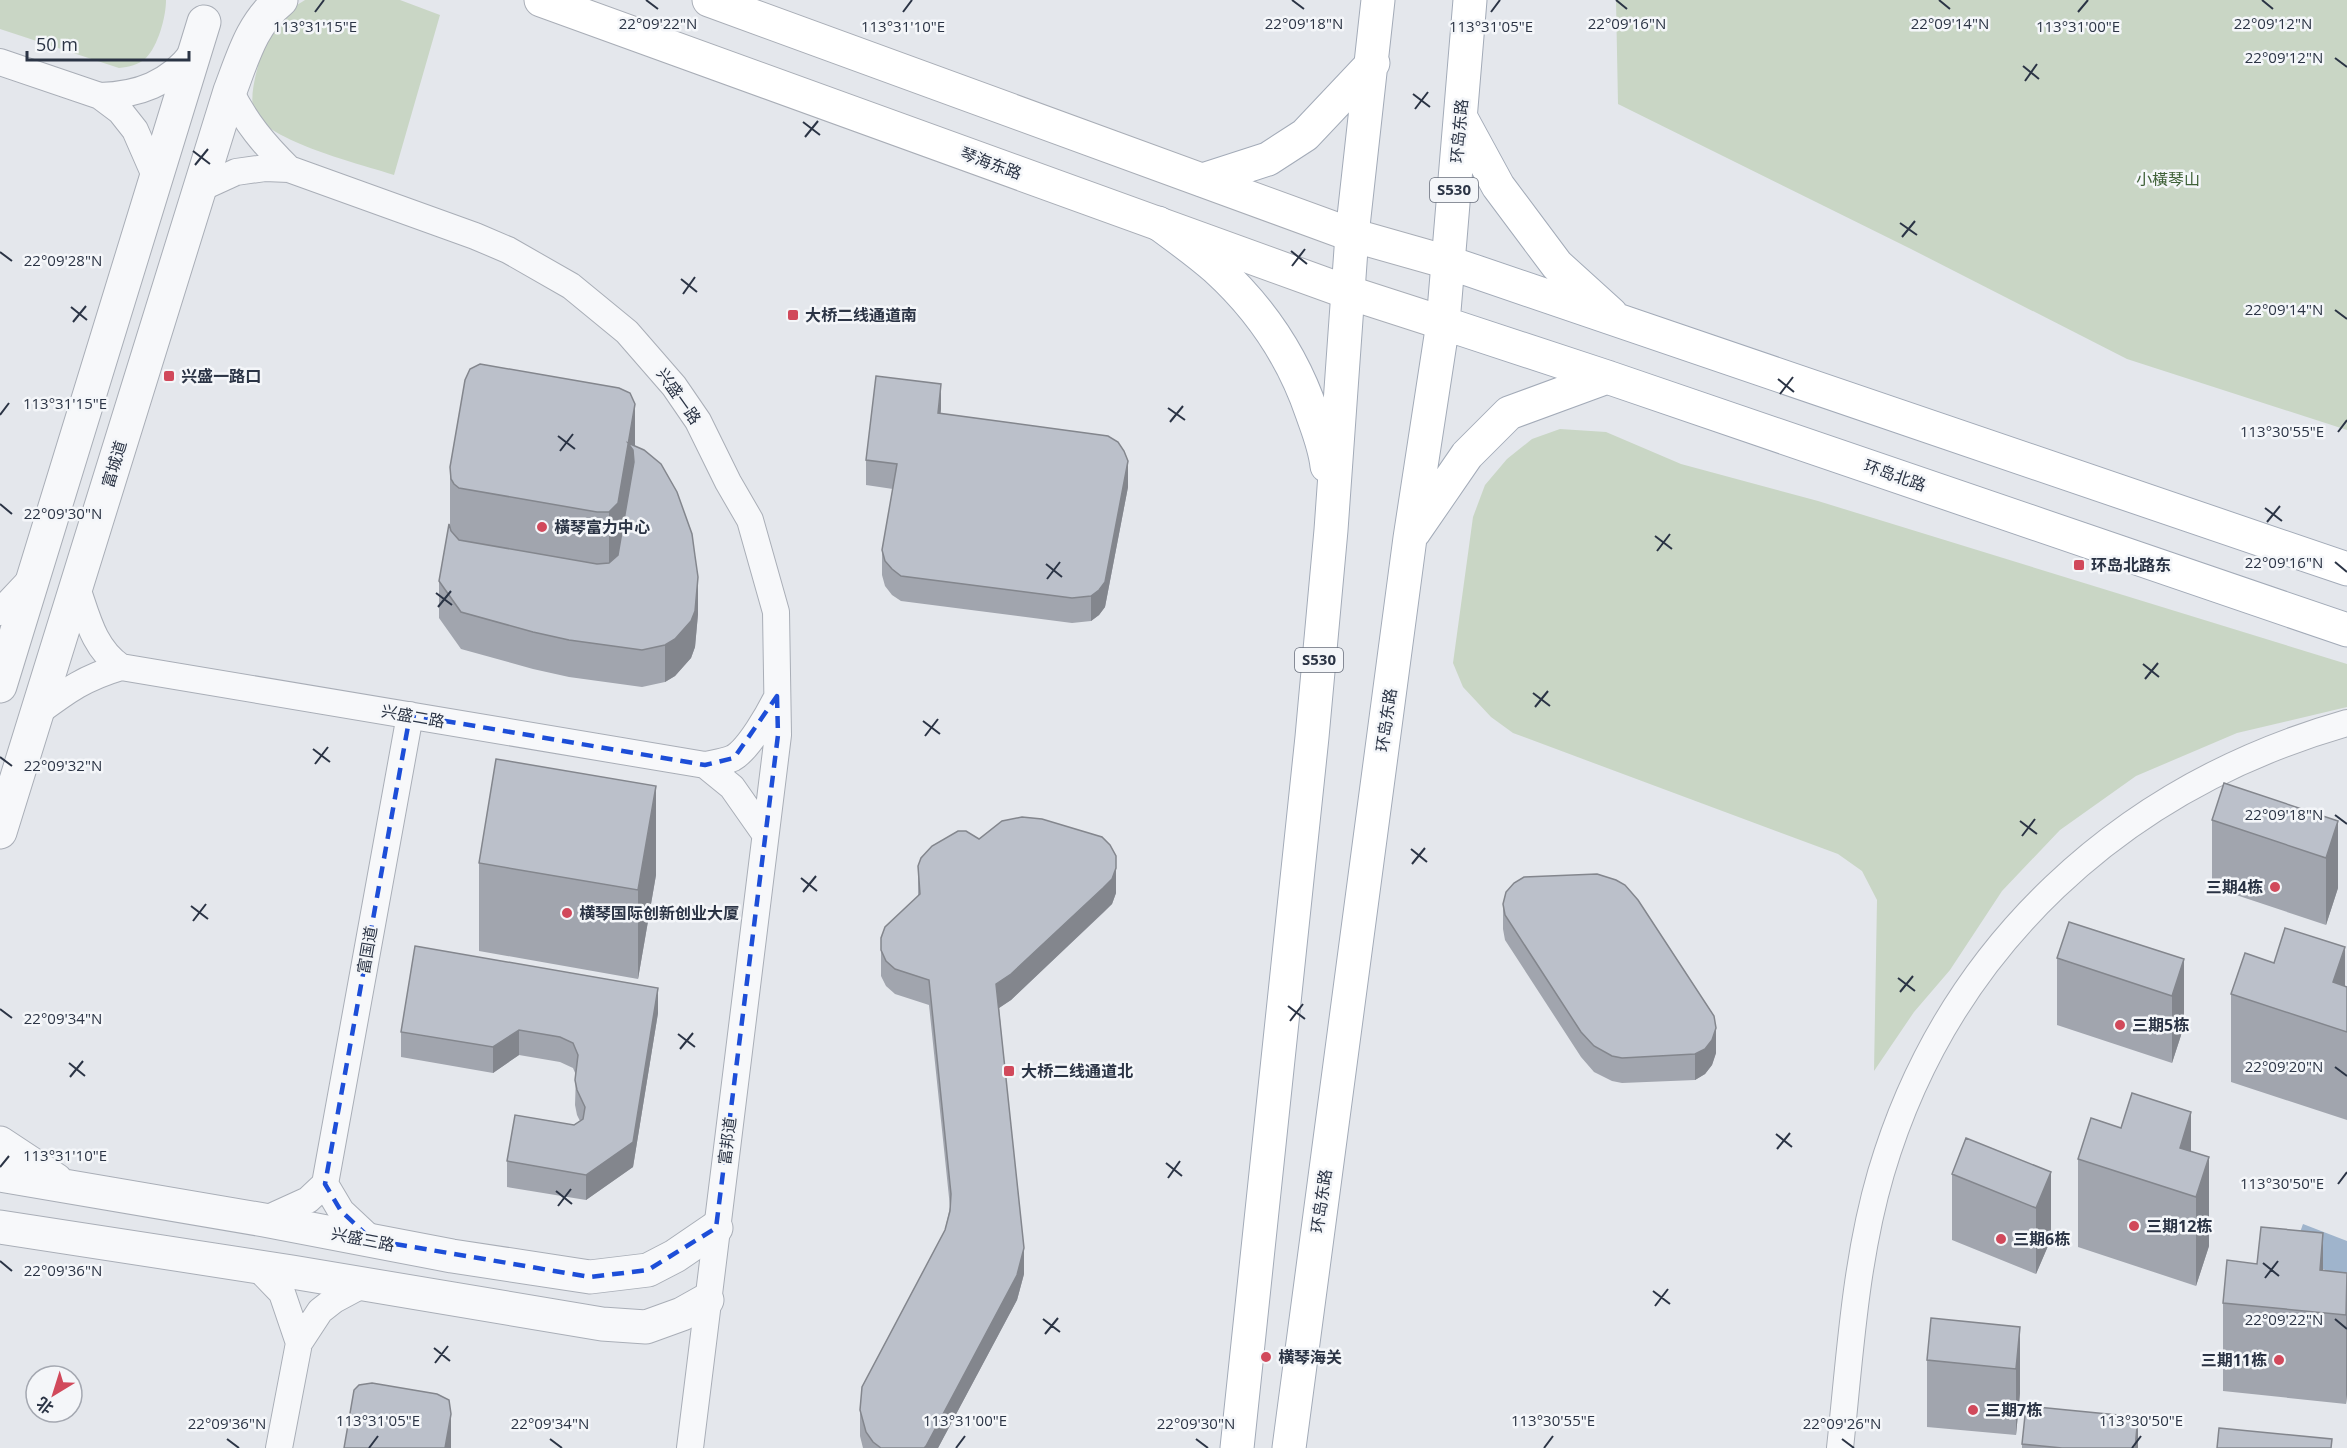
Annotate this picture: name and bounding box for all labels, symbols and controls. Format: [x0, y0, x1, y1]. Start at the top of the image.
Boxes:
text: 22°09'22"N [619, 13, 697, 33]
text: 22°09'18"N [1265, 13, 1343, 33]
text: 22°09'16"N [1588, 13, 1666, 33]
text: 22°09'14"N [1911, 13, 1989, 33]
text: 22°09'12"N [2234, 13, 2312, 33]
text: 113°31'15"E [273, 16, 357, 36]
text: 113°31'10"E [861, 16, 945, 36]
text: 113°31'05"E [1449, 16, 1533, 36]
text: 113°31'00"E [2036, 16, 2120, 36]
scale bar [27, 24, 189, 62]
text: 50 m [36, 32, 78, 56]
text: 22°09'12"N [2245, 47, 2323, 67]
street label: 环岛东路 [1445, 98, 1473, 164]
street label: 琴海东路 [957, 142, 1025, 184]
park label: 小橫琴山 [2136, 168, 2200, 190]
road number: S530 [1430, 178, 1478, 202]
text: 22°09'28"N [24, 250, 102, 270]
text: 22°09'14"N [2245, 299, 2323, 319]
place label: 大桥二线通道南 [805, 304, 917, 326]
marker: 大桥二线通道南 [786, 308, 800, 322]
street label: 兴盛一路 [652, 363, 706, 429]
place label: 兴盛一路口 [181, 365, 261, 387]
marker: 兴盛一路口 [162, 369, 176, 383]
text: 113°31'15"E [23, 393, 107, 413]
text: 113°30'55"E [2240, 421, 2324, 441]
street label: 富城道 [96, 438, 132, 490]
street label: 环岛北路 [1861, 454, 1929, 496]
text: 22°09'30"N [24, 503, 102, 523]
place label: 橫琴富力中心 [554, 516, 650, 538]
marker: 橫琴富力中心 [535, 520, 549, 534]
text: 22°09'16"N [2245, 552, 2323, 572]
place label: 环岛北路东 [2091, 554, 2171, 576]
marker: 环岛北路东 [2072, 558, 2086, 572]
road number: S530 [1295, 648, 1343, 672]
street label: 环岛东路 [1371, 687, 1401, 753]
street label: 兴盛二路 [380, 700, 446, 732]
text: 22°09'32"N [24, 755, 102, 775]
text: 22°09'18"N [2245, 804, 2323, 824]
place label: 三期4栋 [2206, 876, 2263, 898]
marker: 三期4栋 [2268, 880, 2282, 894]
place label: 横琴国际创新创业大厦 [579, 902, 739, 924]
marker: 横琴国际创新创业大厦 [560, 906, 574, 920]
street label: 富国道 [352, 924, 382, 976]
text: 22°09'34"N [24, 1008, 102, 1028]
place label: 三期5栋 [2132, 1014, 2189, 1036]
marker: 三期5栋 [2113, 1018, 2127, 1032]
text: 22°09'20"N [2245, 1056, 2323, 1076]
place label: 大桥二线通道北 [1021, 1060, 1133, 1082]
marker: 大桥二线通道北 [1002, 1064, 1016, 1078]
street label: 富邦道 [713, 1116, 741, 1166]
text: 113°31'10"E [23, 1145, 107, 1165]
street label: 环岛东路 [1306, 1168, 1336, 1234]
text: 113°30'50"E [2240, 1173, 2324, 1193]
place label: 三期12栋 [2146, 1215, 2212, 1237]
marker: 三期12栋 [2127, 1219, 2141, 1233]
street label: 兴盛三路 [329, 1222, 397, 1256]
place label: 三期6栋 [2013, 1228, 2070, 1250]
marker: 三期6栋 [1994, 1232, 2008, 1246]
text: 22°09'36"N [24, 1260, 102, 1280]
text: 22°09'22"N [2245, 1309, 2323, 1329]
place label: 横琴海关 [1278, 1346, 1342, 1368]
place label: 三期11栋 [2201, 1349, 2267, 1371]
marker: 横琴海关 [1259, 1350, 1273, 1364]
marker: 三期11栋 [2272, 1353, 2286, 1367]
north arrow [24, 1364, 84, 1424]
text: 北 [32, 1392, 58, 1419]
place label: 三期7栋 [1985, 1399, 2042, 1421]
marker: 三期7栋 [1966, 1403, 1980, 1417]
text: 113°31'05"E [336, 1410, 420, 1430]
text: 113°31'00"E [923, 1410, 1007, 1430]
text: 113°30'55"E [1511, 1410, 1595, 1430]
text: 113°30'50"E [2099, 1410, 2183, 1430]
text: 22°09'36"N [188, 1413, 266, 1433]
text: 22°09'34"N [511, 1413, 589, 1433]
text: 22°09'30"N [1157, 1413, 1235, 1433]
text: 22°09'26"N [1803, 1413, 1881, 1433]

